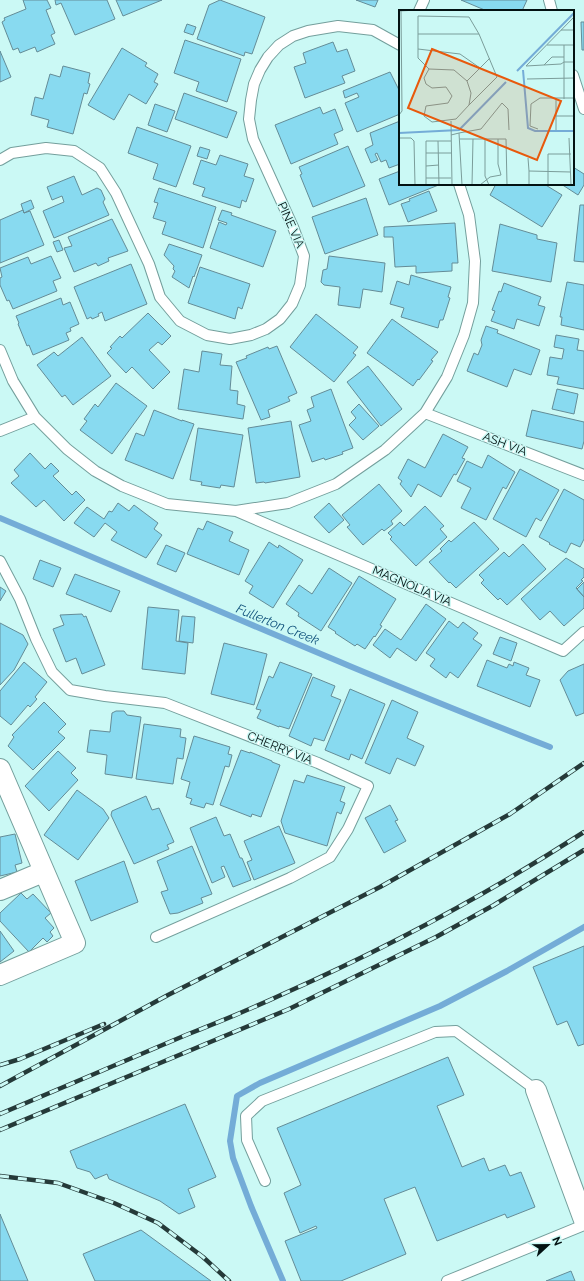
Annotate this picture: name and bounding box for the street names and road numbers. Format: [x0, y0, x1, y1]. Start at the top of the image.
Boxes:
street label: PINE VIA [275, 200, 307, 250]
street label: ASH VIA [481, 429, 529, 459]
street label: MAGNOLIA VIA [370, 563, 454, 609]
street label: CHERRY VIA [245, 729, 315, 767]

